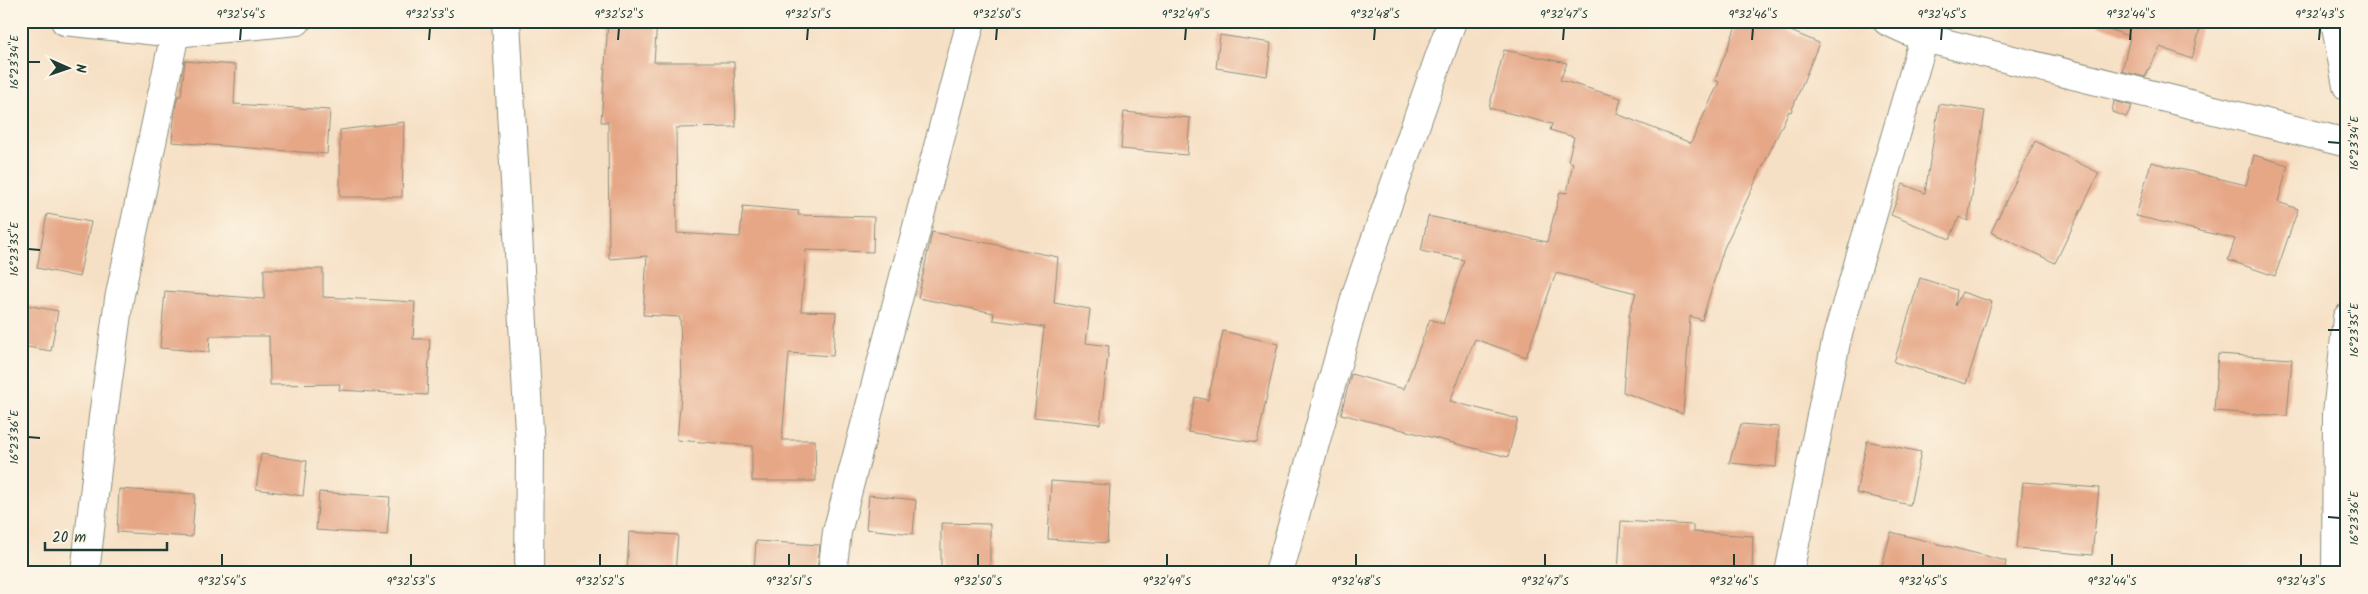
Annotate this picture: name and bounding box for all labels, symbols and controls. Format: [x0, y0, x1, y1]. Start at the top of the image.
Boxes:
text: 9°32'54"S [217, 5, 266, 24]
text: 9°32'53"S [405, 5, 455, 24]
text: 9°32'52"S [594, 5, 644, 24]
text: 9°32'51"S [785, 5, 832, 24]
text: 9°32'50"S [973, 5, 1022, 24]
text: 9°32'49"S [1162, 5, 1211, 24]
text: 9°32'48"S [1350, 5, 1400, 24]
text: 9°32'47"S [1540, 5, 1589, 24]
text: 9°32'46"S [1728, 5, 1778, 24]
text: 9°32'45"S [1918, 5, 1967, 24]
text: 9°32'44"S [2106, 5, 2156, 24]
text: 9°32'43"S [2295, 5, 2345, 24]
text: 16°23'34"E [5, 34, 24, 89]
north arrow [42, 42, 92, 92]
text: N [69, 64, 91, 73]
text: 16°23'34"E [2345, 115, 2364, 170]
text: 16°23'35"E [5, 221, 24, 276]
text: 16°23'35"E [2345, 302, 2364, 357]
text: 16°23'36"E [5, 409, 24, 464]
text: 16°23'36"E [2345, 490, 2364, 545]
scale bar [45, 519, 168, 551]
text: 20 m [52, 526, 86, 550]
text: 9°32'54"S [198, 572, 247, 591]
text: 9°32'53"S [386, 572, 436, 591]
text: 9°32'52"S [575, 572, 625, 591]
text: 9°32'51"S [766, 572, 813, 591]
text: 9°32'50"S [954, 572, 1003, 591]
text: 9°32'49"S [1143, 572, 1192, 591]
text: 9°32'48"S [1331, 572, 1381, 591]
text: 9°32'47"S [1521, 572, 1570, 591]
text: 9°32'46"S [1709, 572, 1759, 591]
text: 9°32'45"S [1899, 572, 1948, 591]
text: 9°32'44"S [2087, 572, 2137, 591]
text: 9°32'43"S [2276, 572, 2326, 591]

